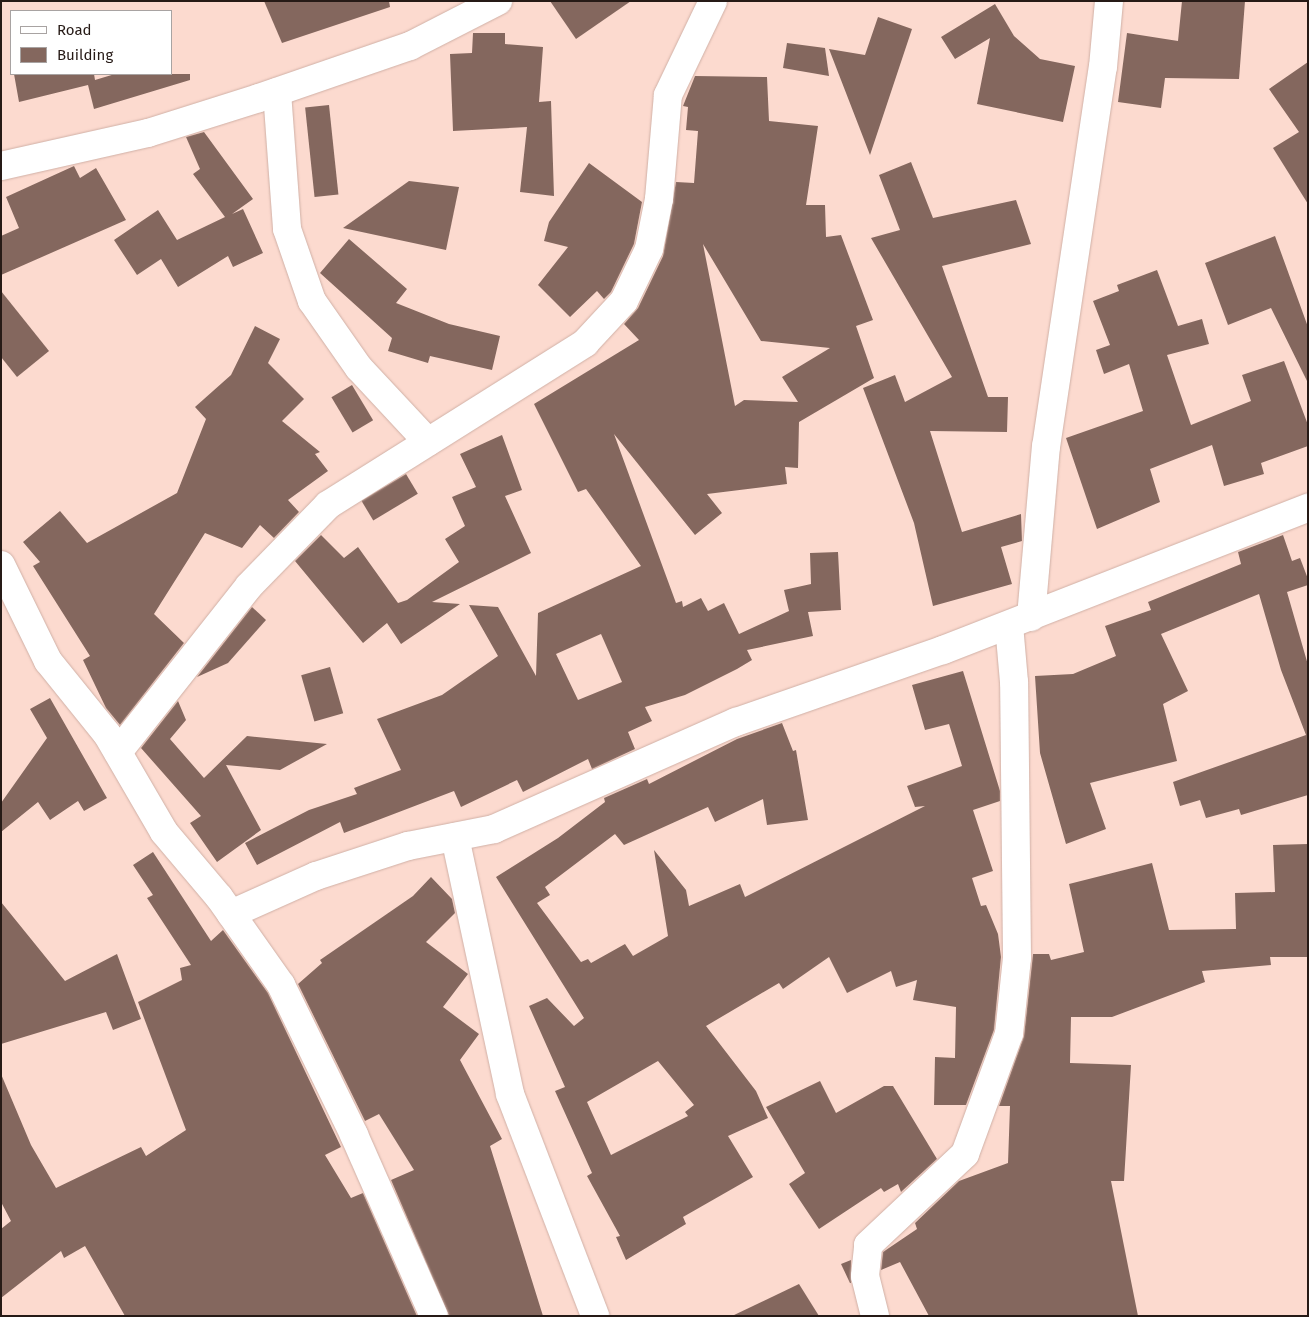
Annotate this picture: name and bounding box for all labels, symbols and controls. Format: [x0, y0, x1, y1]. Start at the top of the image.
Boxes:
legend [10, 10, 172, 75]
text: Road [57, 21, 92, 39]
text: Building [57, 46, 113, 64]

